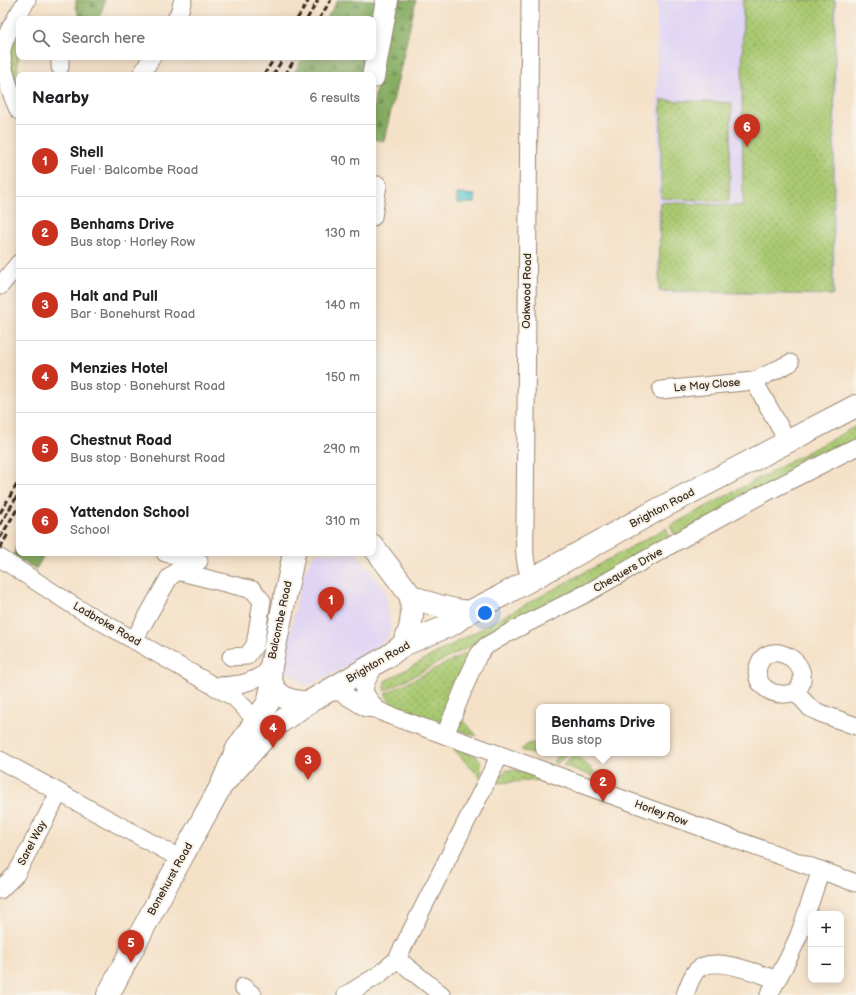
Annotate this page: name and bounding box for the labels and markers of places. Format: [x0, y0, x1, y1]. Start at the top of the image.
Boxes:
pin: 6 [734, 114, 760, 147]
pin: 1 [318, 587, 344, 620]
pin: 4 [260, 715, 286, 748]
pin: 3 [295, 747, 321, 780]
pin: 2 [590, 769, 616, 802]
pin: 5 [118, 930, 144, 963]

